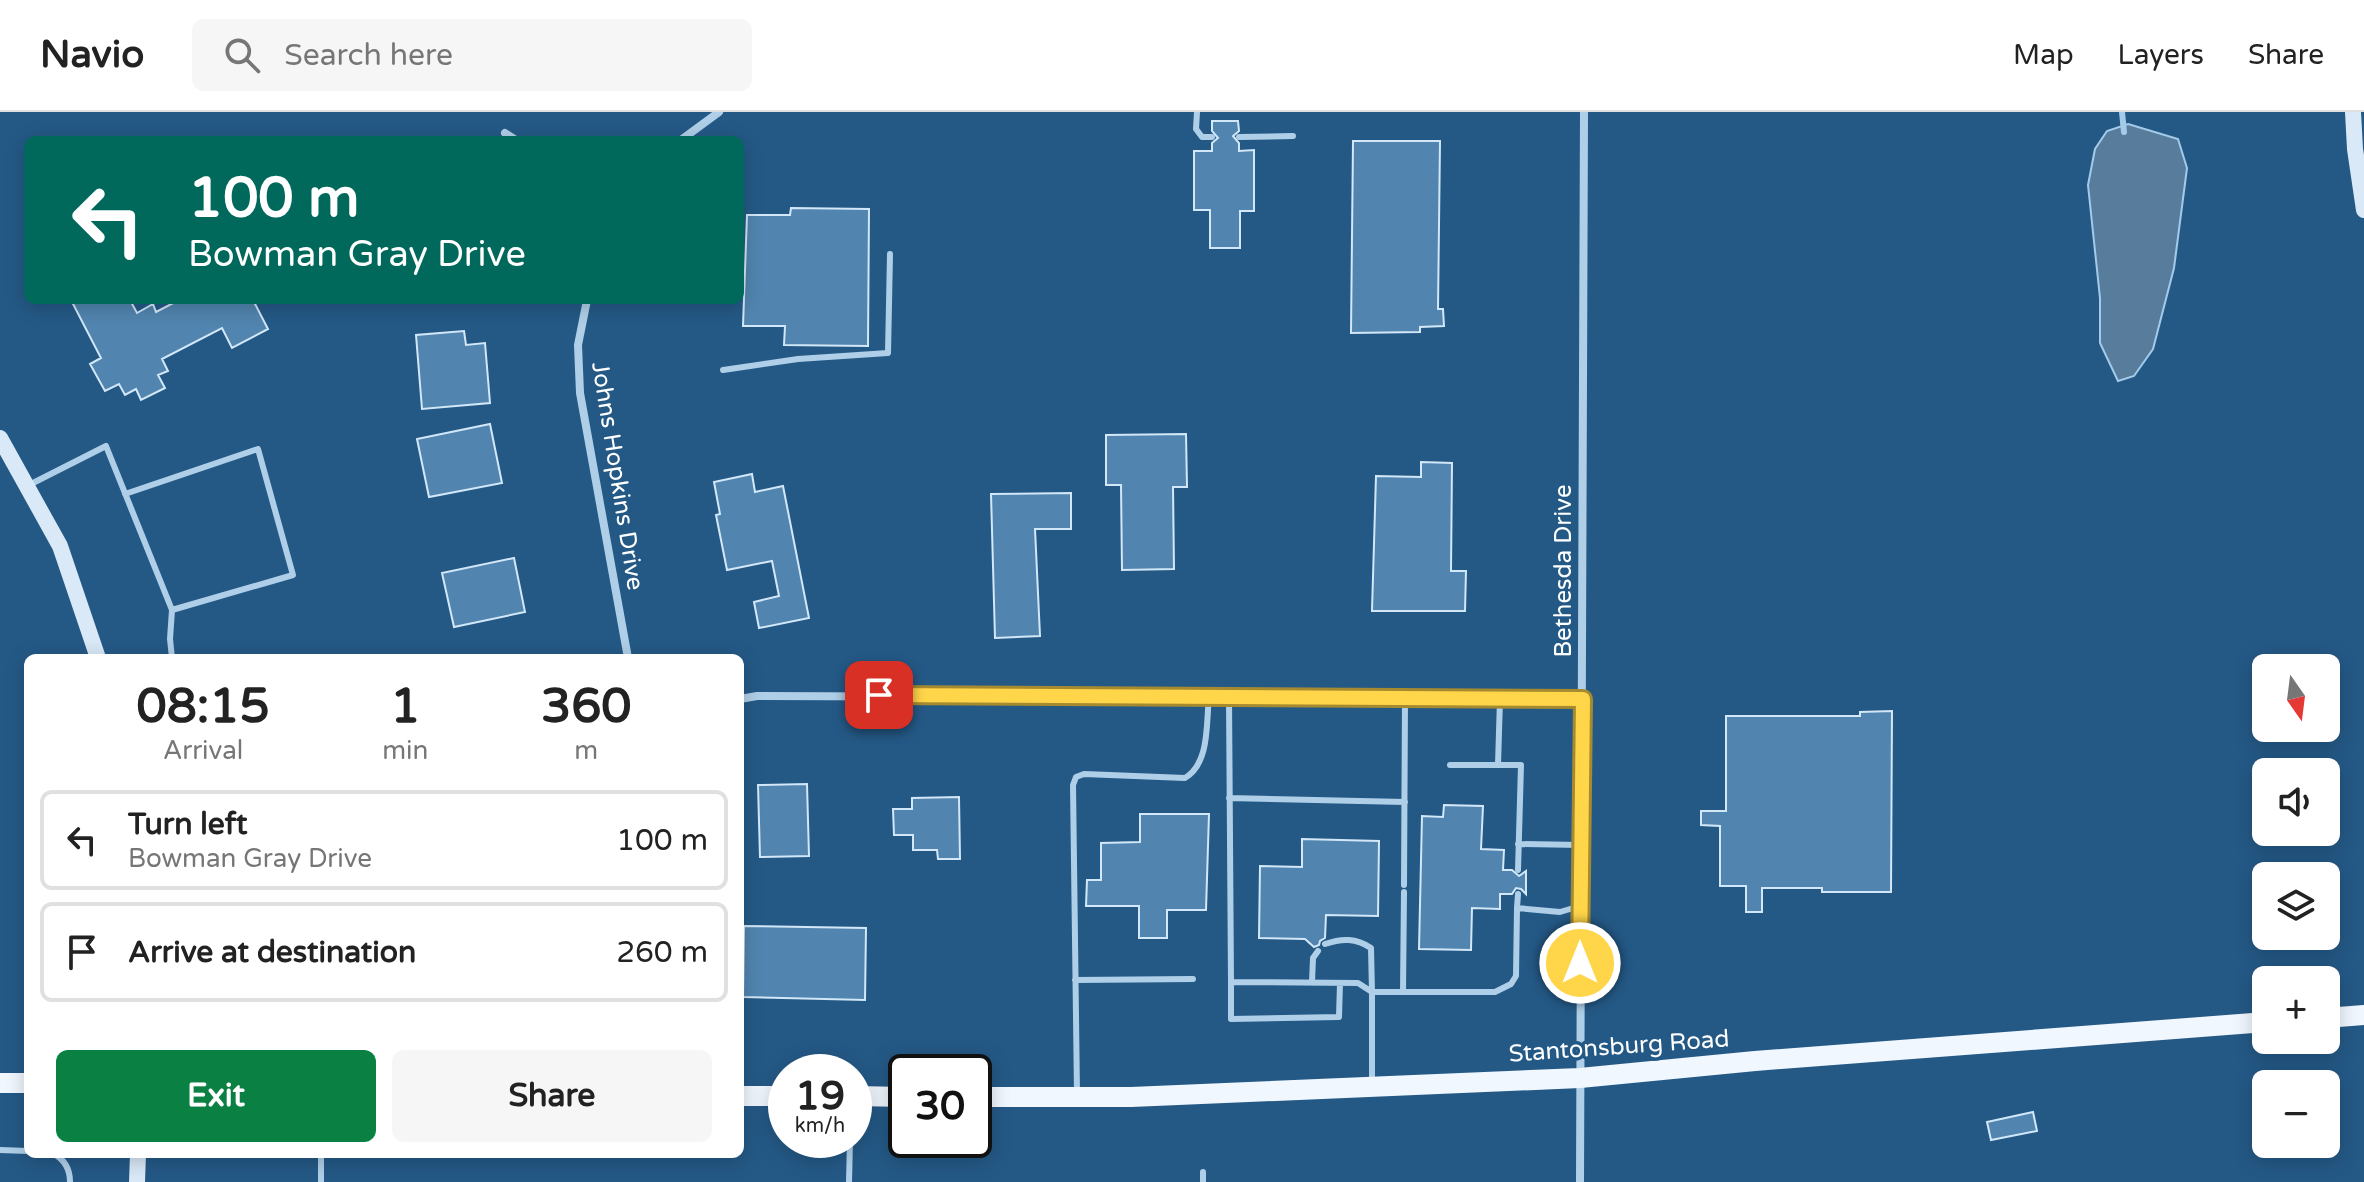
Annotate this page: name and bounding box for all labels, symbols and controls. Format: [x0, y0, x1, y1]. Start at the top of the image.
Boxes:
search box [192, 19, 752, 91]
text: Navio [40, 32, 144, 78]
icon: search [220, 33, 264, 77]
text: Search here [284, 37, 453, 74]
text: Map [2013, 38, 2074, 72]
text: Layers [2118, 38, 2204, 72]
text: Share [2248, 38, 2324, 72]
text: 100 m [188, 165, 359, 232]
icon: left [56, 168, 160, 272]
text: Bowman Gray Drive [188, 233, 526, 276]
street label: Johns Hopkins Drive [585, 360, 650, 592]
street label: Bethesda Drive [1549, 485, 1578, 657]
north arrow [2252, 654, 2340, 742]
map controls [2252, 654, 2340, 1158]
pin [845, 661, 913, 729]
icon: arrive [857, 673, 901, 717]
text: 08:15 [137, 678, 270, 736]
text: 1 [390, 678, 420, 736]
text: 360 [541, 678, 631, 736]
text: Arrival [163, 735, 243, 766]
text: min [382, 735, 428, 766]
text: m [574, 735, 598, 766]
button: sound [2252, 758, 2340, 846]
text: Turn left [128, 806, 247, 843]
icon: left [60, 818, 104, 862]
text: 100 m [616, 822, 708, 859]
text: Bowman Gray Drive [128, 843, 372, 874]
button: layers [2252, 862, 2340, 950]
position arrow [1538, 921, 1622, 1005]
icon: arrive [60, 930, 104, 974]
text: Arrive at destination [128, 934, 416, 971]
text: 260 m [616, 934, 708, 971]
button: + [2252, 966, 2340, 1054]
street label: Stantonsburg Road [1508, 1024, 1730, 1069]
button: Exit [56, 1050, 376, 1142]
button: Share [392, 1050, 712, 1142]
speed limit sign: 30 [888, 1054, 992, 1158]
button: − [2252, 1070, 2340, 1158]
text: 19 [795, 1072, 845, 1120]
text: km/h [795, 1114, 845, 1138]

